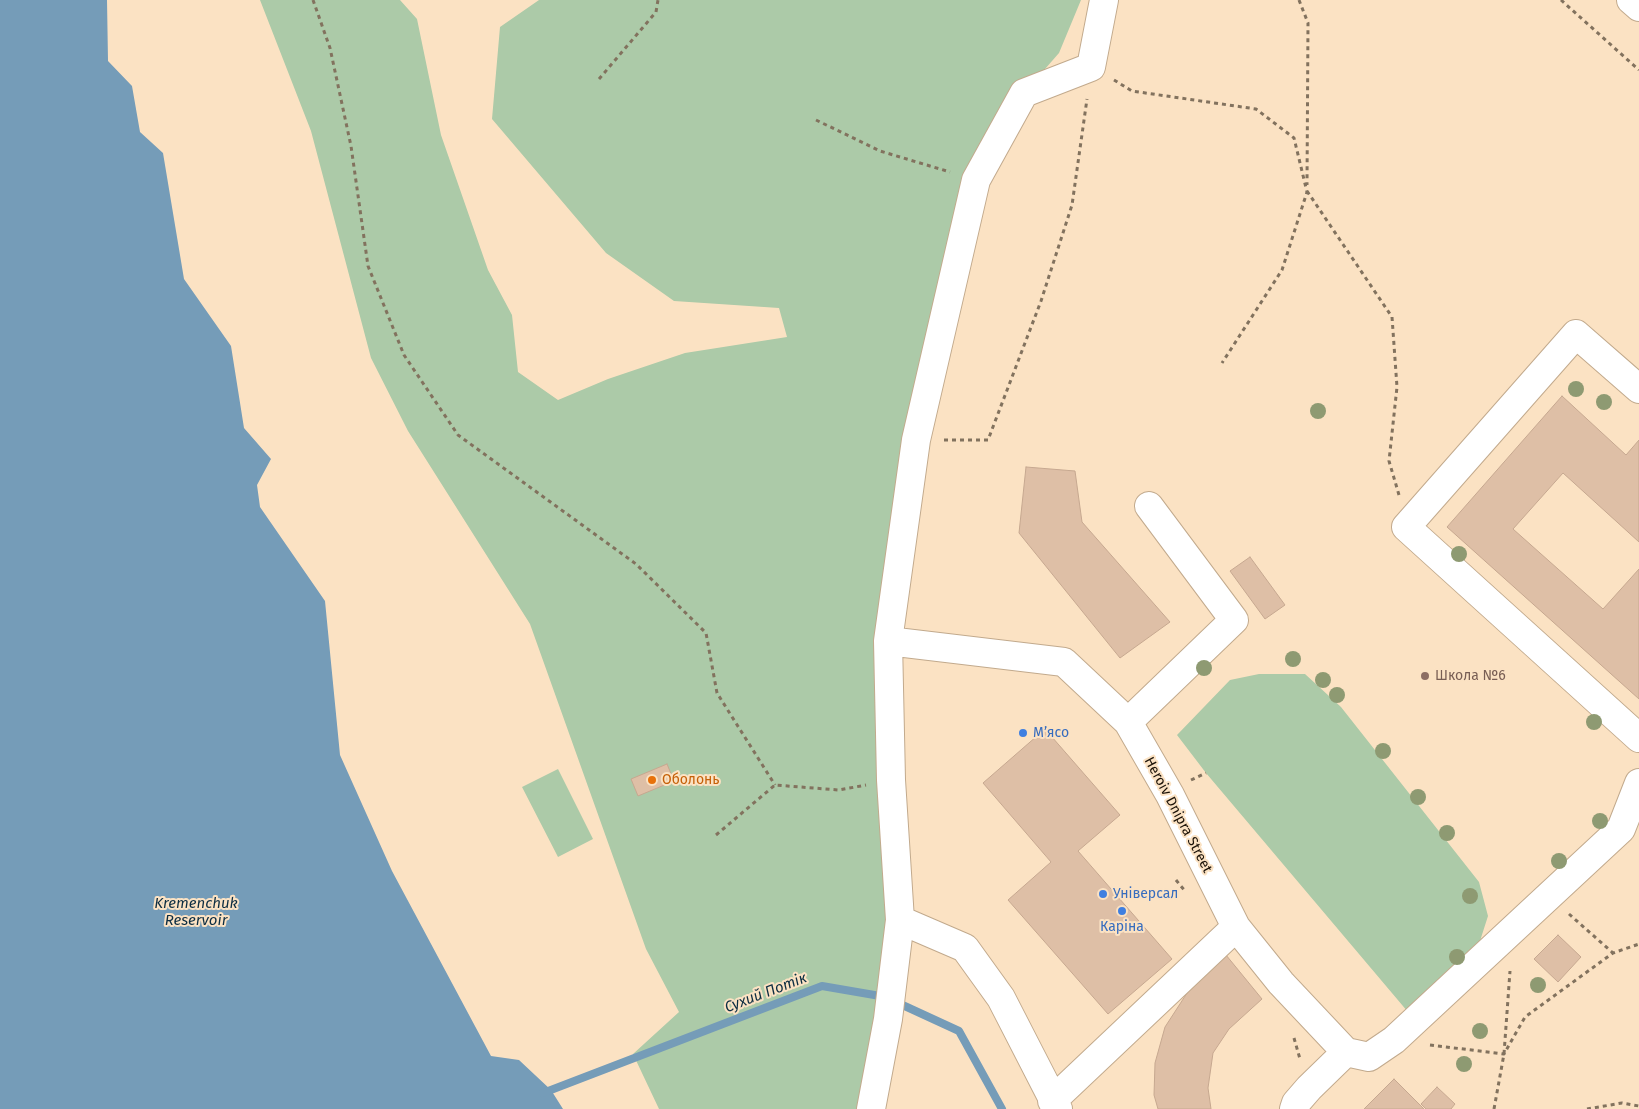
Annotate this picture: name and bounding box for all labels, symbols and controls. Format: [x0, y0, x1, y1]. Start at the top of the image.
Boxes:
place label: Школа №6 [1435, 668, 1506, 684]
marker: Школа №6 [1419, 670, 1431, 682]
place label: М’ясо [1033, 725, 1069, 741]
marker: М’ясо [1017, 727, 1029, 739]
street label: Heroiv Dnipra Street [1140, 754, 1216, 876]
place label: Оболонь [662, 772, 720, 788]
marker: Оболонь [646, 774, 658, 786]
place label: Універсал [1113, 886, 1178, 902]
marker: Універсал [1097, 888, 1109, 900]
water label: Kremenchuk Reservoir [154, 895, 238, 930]
marker: Каріна [1116, 905, 1128, 917]
place label: Каріна [1100, 919, 1144, 935]
water label: Сухий Потік [722, 969, 810, 1017]

